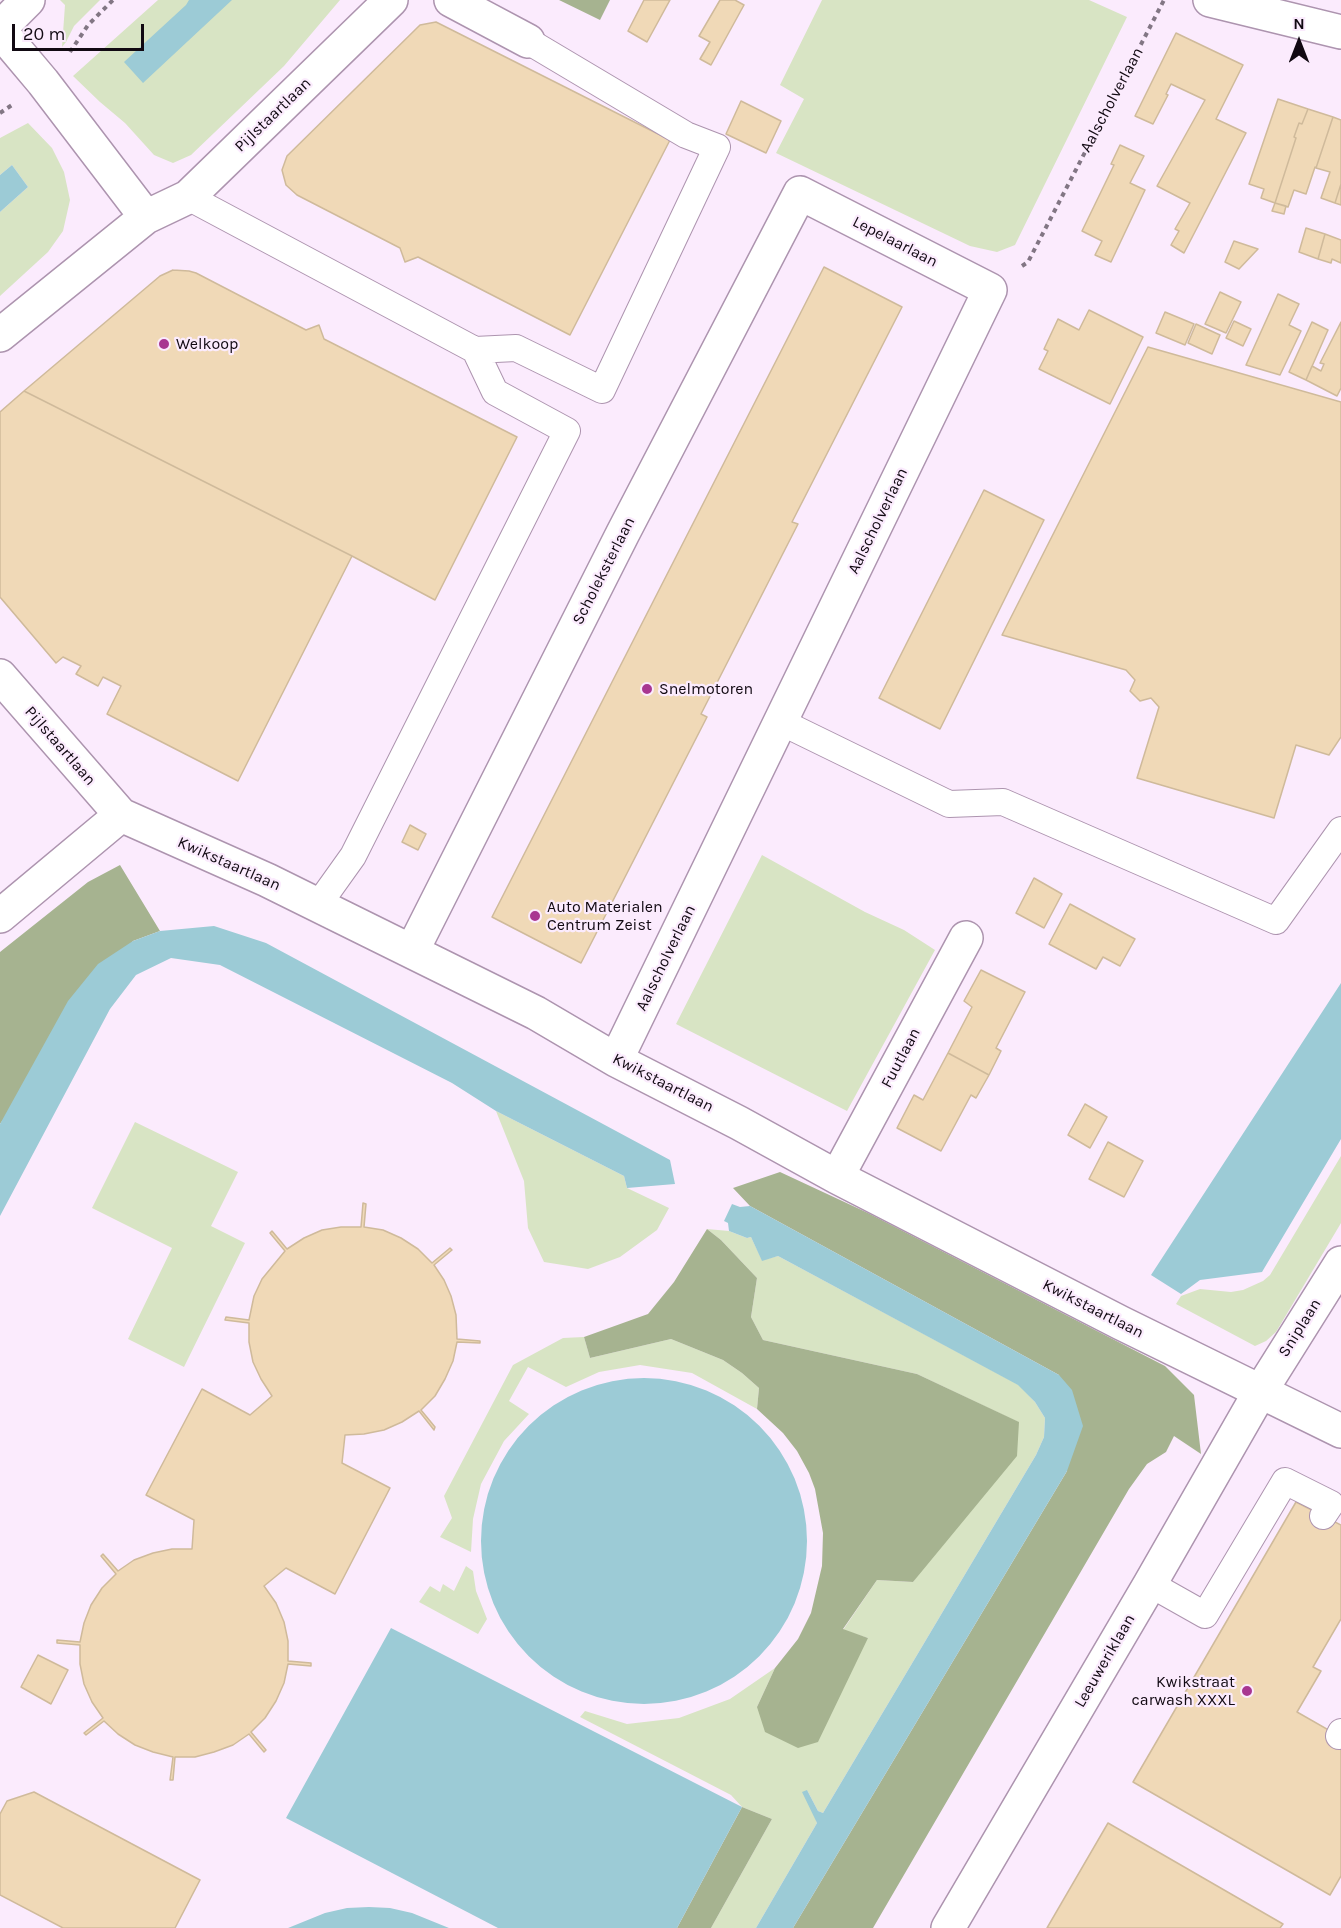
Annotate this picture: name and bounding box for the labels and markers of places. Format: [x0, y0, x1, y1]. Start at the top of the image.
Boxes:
place label: Welkoop [176, 334, 238, 354]
marker: Welkoop [157, 337, 171, 351]
place label: Snelmotoren [659, 679, 753, 699]
marker: Snelmotoren [640, 682, 654, 696]
place label: Auto Materialen Centrum Zeist [547, 897, 663, 935]
marker: Auto Materialen Centrum Zeist [528, 909, 542, 923]
place label: Kwikstraat carwash XXXL [1132, 1672, 1235, 1710]
marker: Kwikstraat carwash XXXL [1240, 1684, 1254, 1698]

